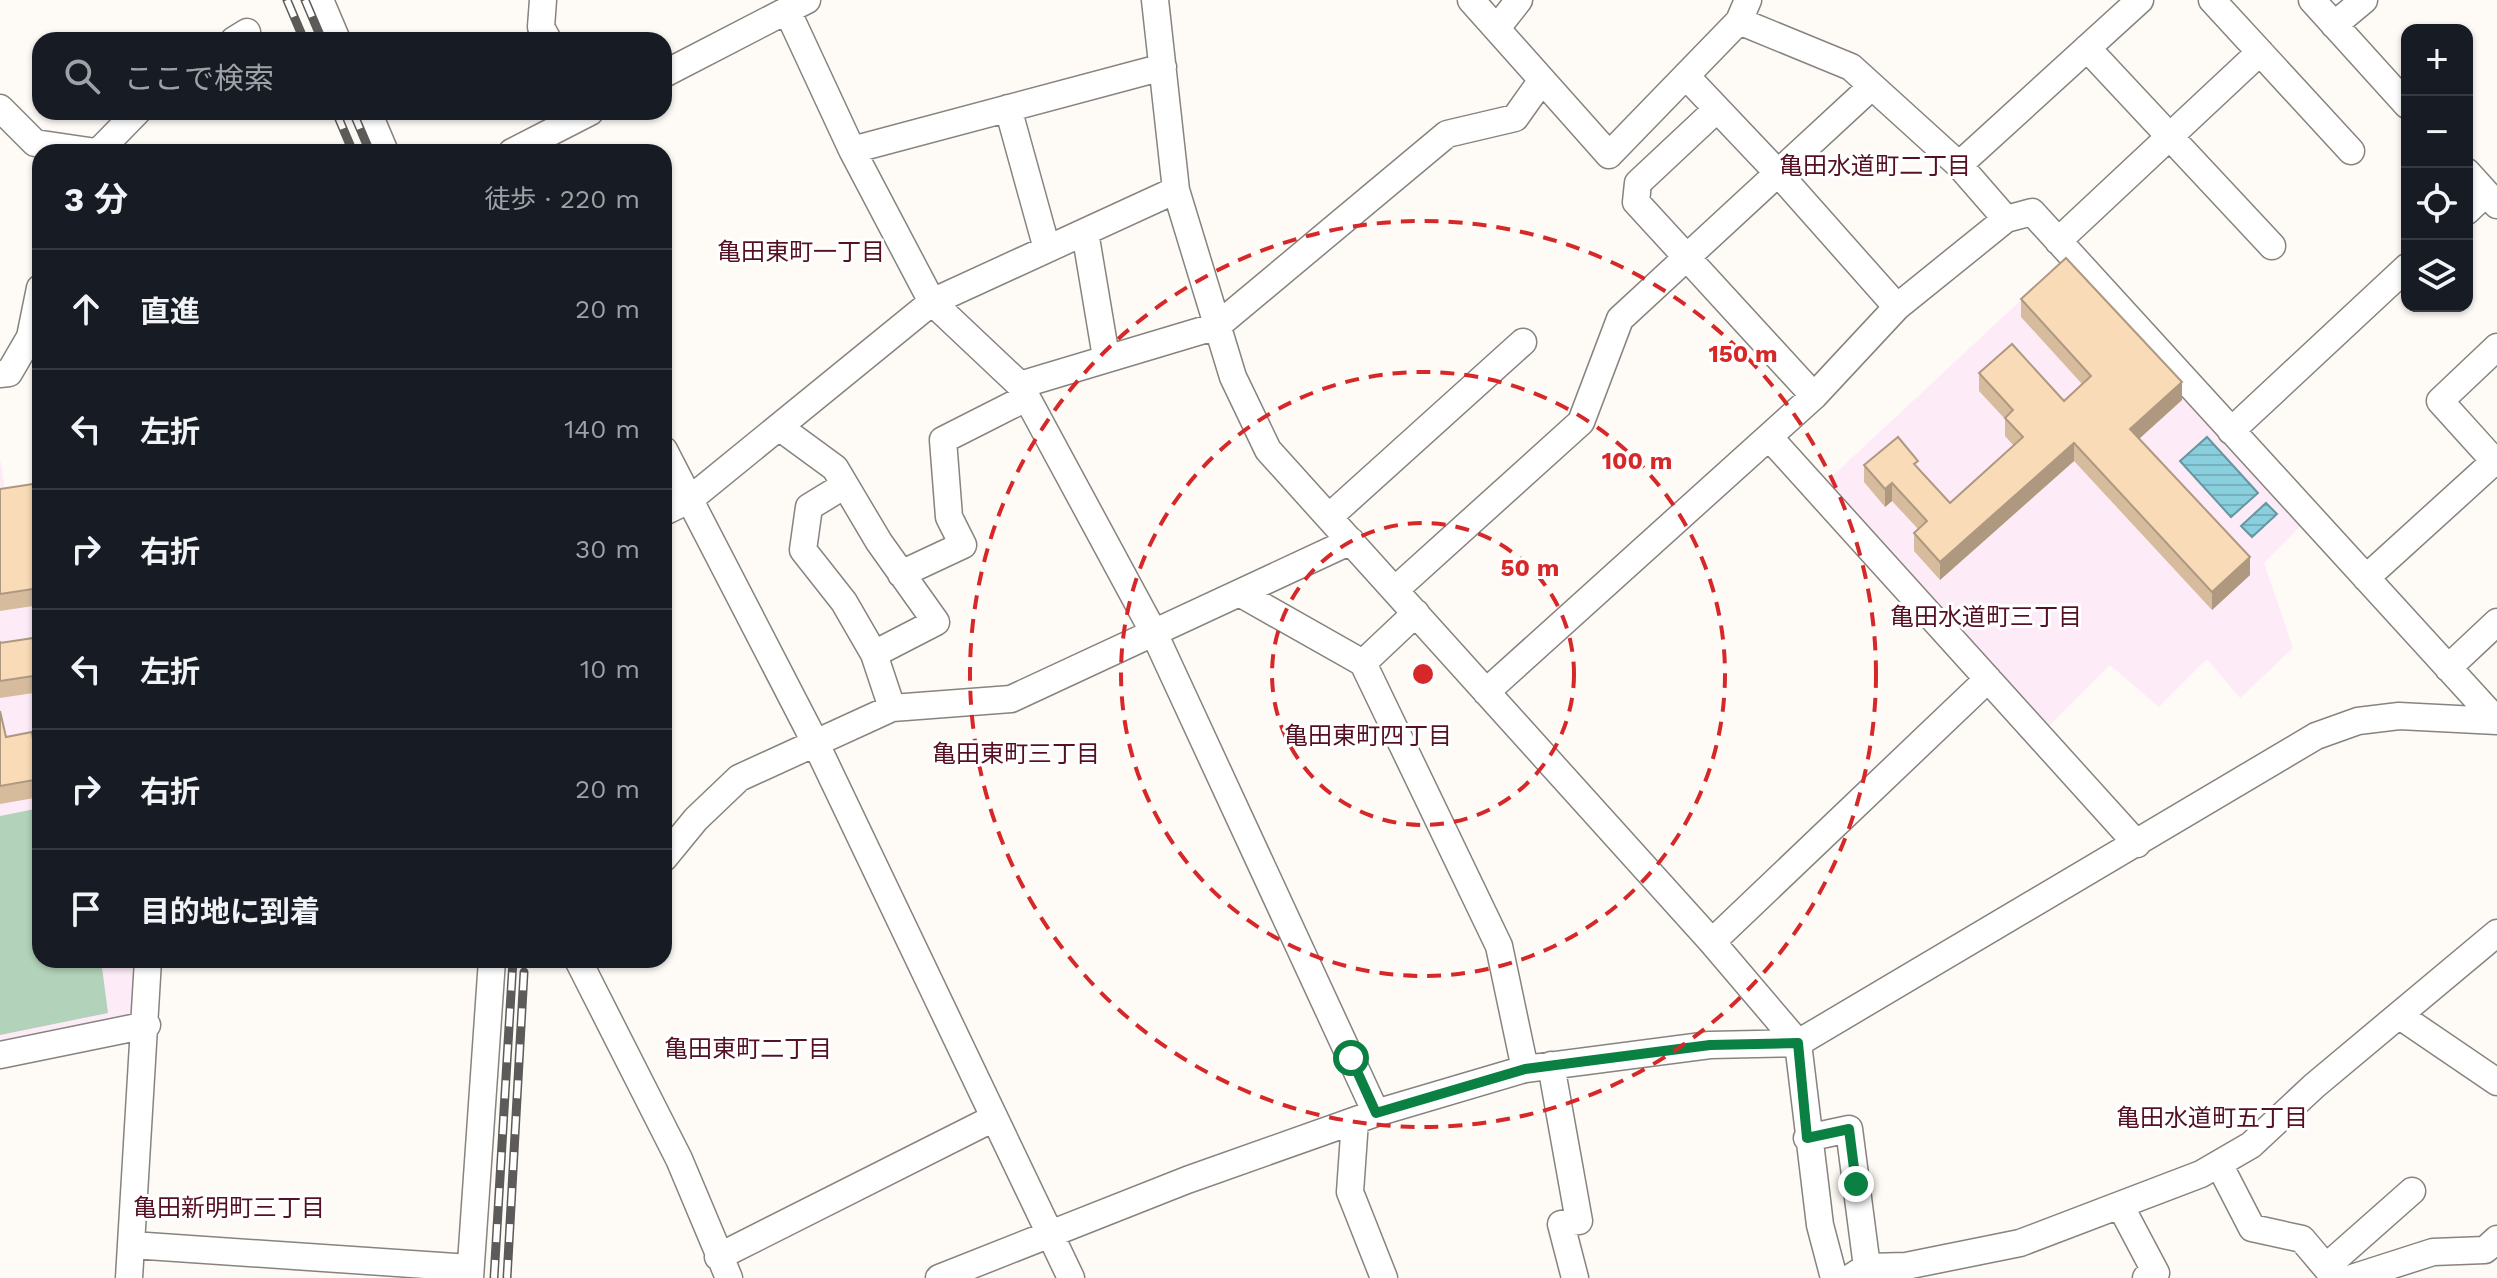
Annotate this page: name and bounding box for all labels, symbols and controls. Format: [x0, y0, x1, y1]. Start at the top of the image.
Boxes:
map controls [2401, 24, 2473, 312]
button: + [2401, 24, 2473, 96]
search box [32, 32, 672, 120]
icon: search [60, 54, 104, 98]
text: ここで検索 [124, 61, 274, 96]
button: − [2401, 96, 2473, 168]
district label: 亀田水道町二丁目 [1779, 152, 1971, 180]
button: locate [2401, 168, 2473, 240]
text: 3 分 [64, 179, 128, 219]
text: 徒歩 · 220 m [484, 184, 640, 214]
district label: 亀田東町一丁目 [717, 238, 885, 266]
button: layers [2401, 240, 2473, 312]
icon: ahead [64, 287, 108, 331]
text: 直進 [140, 294, 200, 329]
text: 20 m [575, 294, 640, 324]
text: 150 m [1708, 340, 1778, 368]
icon: left [64, 407, 108, 451]
text: 左折 [140, 414, 200, 449]
text: 140 m [564, 414, 640, 444]
text: 100 m [1602, 447, 1672, 475]
icon: right [64, 527, 108, 571]
text: 右折 [140, 534, 200, 569]
text: 30 m [575, 534, 640, 564]
text: 50 m [1501, 554, 1559, 582]
district label: 亀田水道町三丁目 [1890, 603, 2082, 631]
icon: left [64, 647, 108, 691]
text: 左折 [140, 654, 200, 689]
text: 10 m [580, 654, 640, 684]
centre of rings [1409, 660, 1437, 688]
district label: 亀田東町四丁目 [1284, 722, 1452, 750]
district label: 亀田東町三丁目 [932, 740, 1100, 768]
icon: right [64, 767, 108, 811]
text: 右折 [140, 774, 200, 809]
text: 20 m [575, 774, 640, 804]
icon: arrive [64, 887, 108, 931]
text: 目的地に到着 [140, 894, 320, 929]
district label: 亀田東町二丁目 [664, 1035, 832, 1063]
route start [1333, 1040, 1369, 1076]
district label: 亀田水道町五丁目 [2116, 1104, 2308, 1132]
route end [1838, 1166, 1874, 1202]
district label: 亀田新明町三丁目 [133, 1194, 325, 1222]

